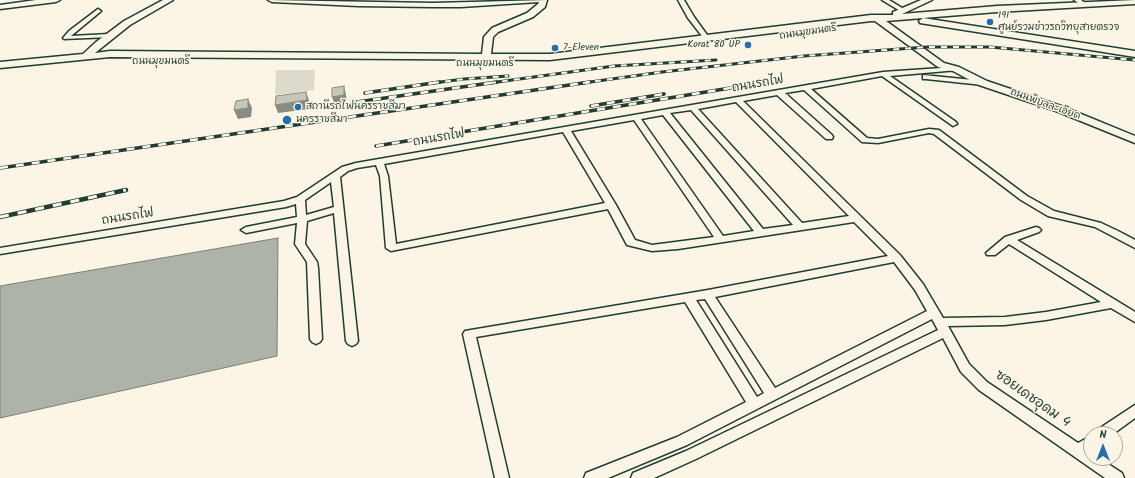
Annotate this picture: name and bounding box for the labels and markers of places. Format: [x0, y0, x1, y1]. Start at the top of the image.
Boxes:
place label: 191 ศูนย์รวมข่าวรถวิทยุสายตรวจ [998, 10, 1119, 34]
marker: 191 ศูนย์รวมข่าวรถวิทยุสายตรวจ [985, 17, 995, 27]
place label: Korat 80 UP [687, 39, 740, 51]
marker: Korat 80 UP [743, 40, 753, 50]
place label: 7-Eleven [563, 42, 599, 54]
marker: 7-Eleven [550, 43, 560, 53]
place label: สถานีรถไฟนครราชสีมา [306, 101, 406, 113]
marker: สถานีรถไฟนครราชสีมา [293, 102, 303, 112]
marker: นครราชสีมา [281, 114, 293, 126]
place label: นครราชสีมา [296, 114, 347, 126]

